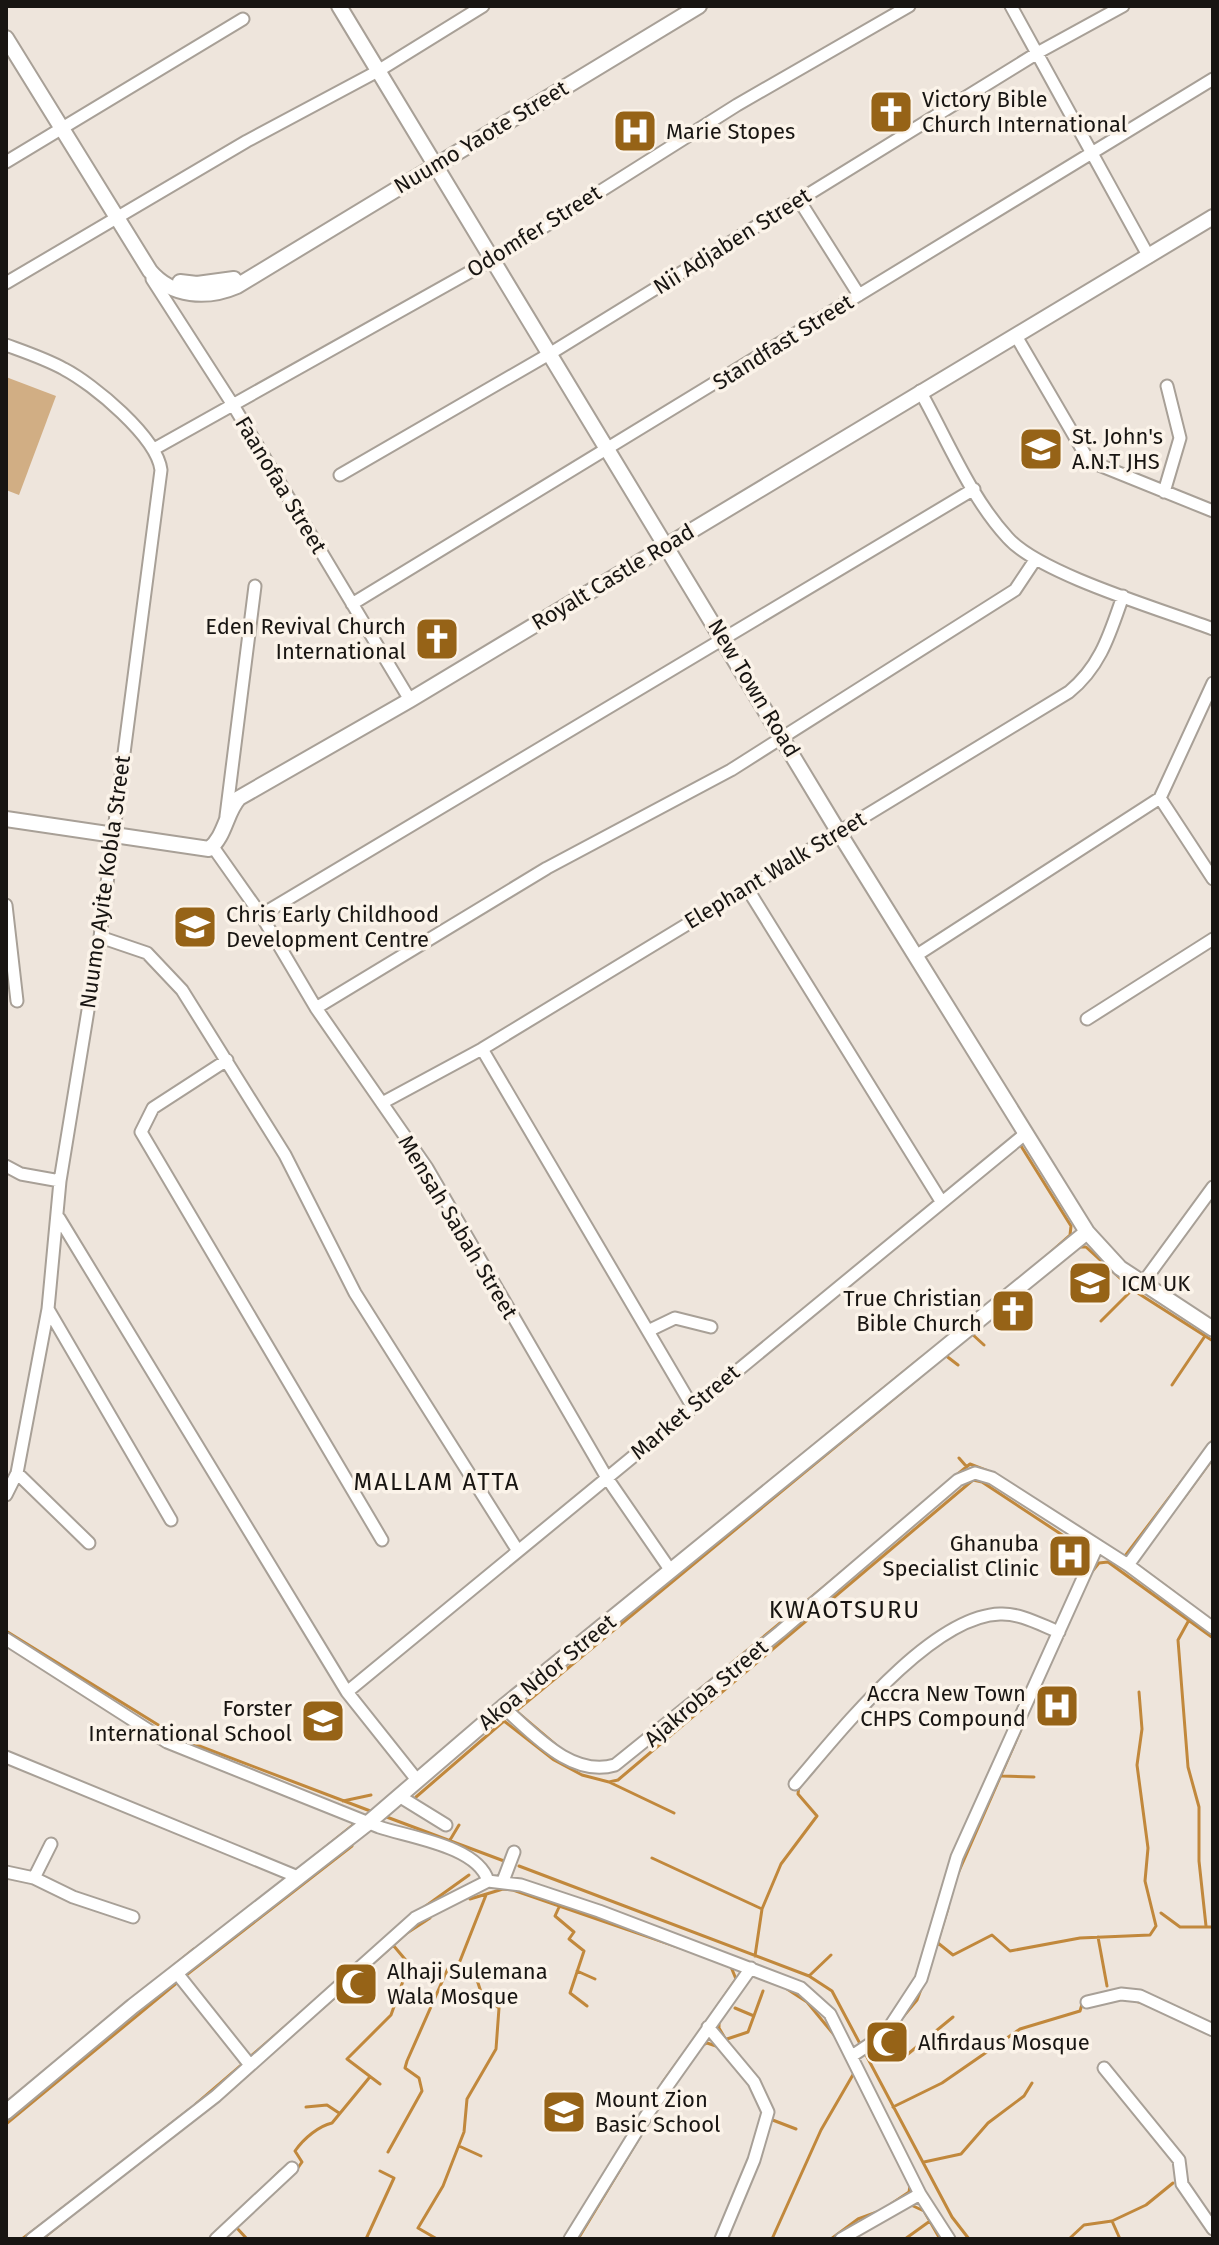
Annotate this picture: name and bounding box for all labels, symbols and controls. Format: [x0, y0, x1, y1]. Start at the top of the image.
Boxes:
street label: Nuumo Yaote Street [389, 74, 573, 200]
place label: Victory Bible Church International [922, 86, 1127, 138]
church icon: Victory Bible Church International [867, 88, 915, 136]
hospital icon: Marie Stopes [611, 107, 659, 155]
place label: Marie Stopes [666, 118, 795, 145]
street label: Odomfer Street [462, 179, 606, 283]
street label: Nii Adjaben Street [648, 182, 816, 300]
street label: Standfast Street [708, 288, 858, 396]
street label: Faanofaa Street [229, 411, 333, 559]
place label: St. John's A.N.T JHS [1072, 423, 1163, 475]
school or university icon: St. John's A.N.T JHS [1017, 425, 1065, 473]
street label: Royalt Castle Road [527, 518, 699, 636]
place label: Eden Revival Church International [205, 613, 406, 665]
street label: New Town Road [702, 614, 806, 762]
church icon: Eden Revival Church International [413, 615, 461, 663]
street label: Nuumo Ayite Kobla Street [74, 754, 136, 1010]
street label: Elephant Walk Street [679, 805, 871, 935]
place label: Chris Early Childhood Development Centre [226, 901, 439, 953]
school or university icon: Chris Early Childhood Development Centre [171, 903, 219, 951]
street label: Mensah Sabah Street [392, 1130, 524, 1324]
school or university icon: ICM UK [1066, 1259, 1114, 1307]
place label: ICM UK [1121, 1270, 1190, 1297]
place label: True Christian Bible Church [843, 1285, 982, 1337]
church icon: True Christian Bible Church [989, 1287, 1037, 1335]
street label: Market Street [625, 1359, 745, 1465]
district label: MALLAM ATTA [353, 1468, 521, 1496]
place label: Ghanuba Specialist Clinic [882, 1530, 1039, 1582]
hospital icon: Ghanuba Specialist Clinic [1046, 1532, 1094, 1580]
district label: KWAOTSURU [769, 1596, 921, 1624]
street label: Akoa Ndor Street [473, 1608, 621, 1736]
street label: Ajakroba Street [639, 1633, 773, 1753]
place label: Accra New Town CHPS Compound [860, 1680, 1026, 1732]
hospital icon: Accra New Town CHPS Compound [1033, 1682, 1081, 1730]
place label: Forster International School [88, 1695, 292, 1747]
school or university icon: Forster International School [299, 1697, 347, 1745]
place label: Alhaji Sulemana Wala Mosque [387, 1958, 548, 2010]
mosque icon: Alhaji Sulemana Wala Mosque [332, 1960, 380, 2008]
mosque icon: Alfirdaus Mosque [863, 2018, 911, 2066]
place label: Alfirdaus Mosque [918, 2029, 1090, 2056]
place label: Mount Zion Basic School [595, 2086, 721, 2138]
school or university icon: Mount Zion Basic School [540, 2088, 588, 2136]

